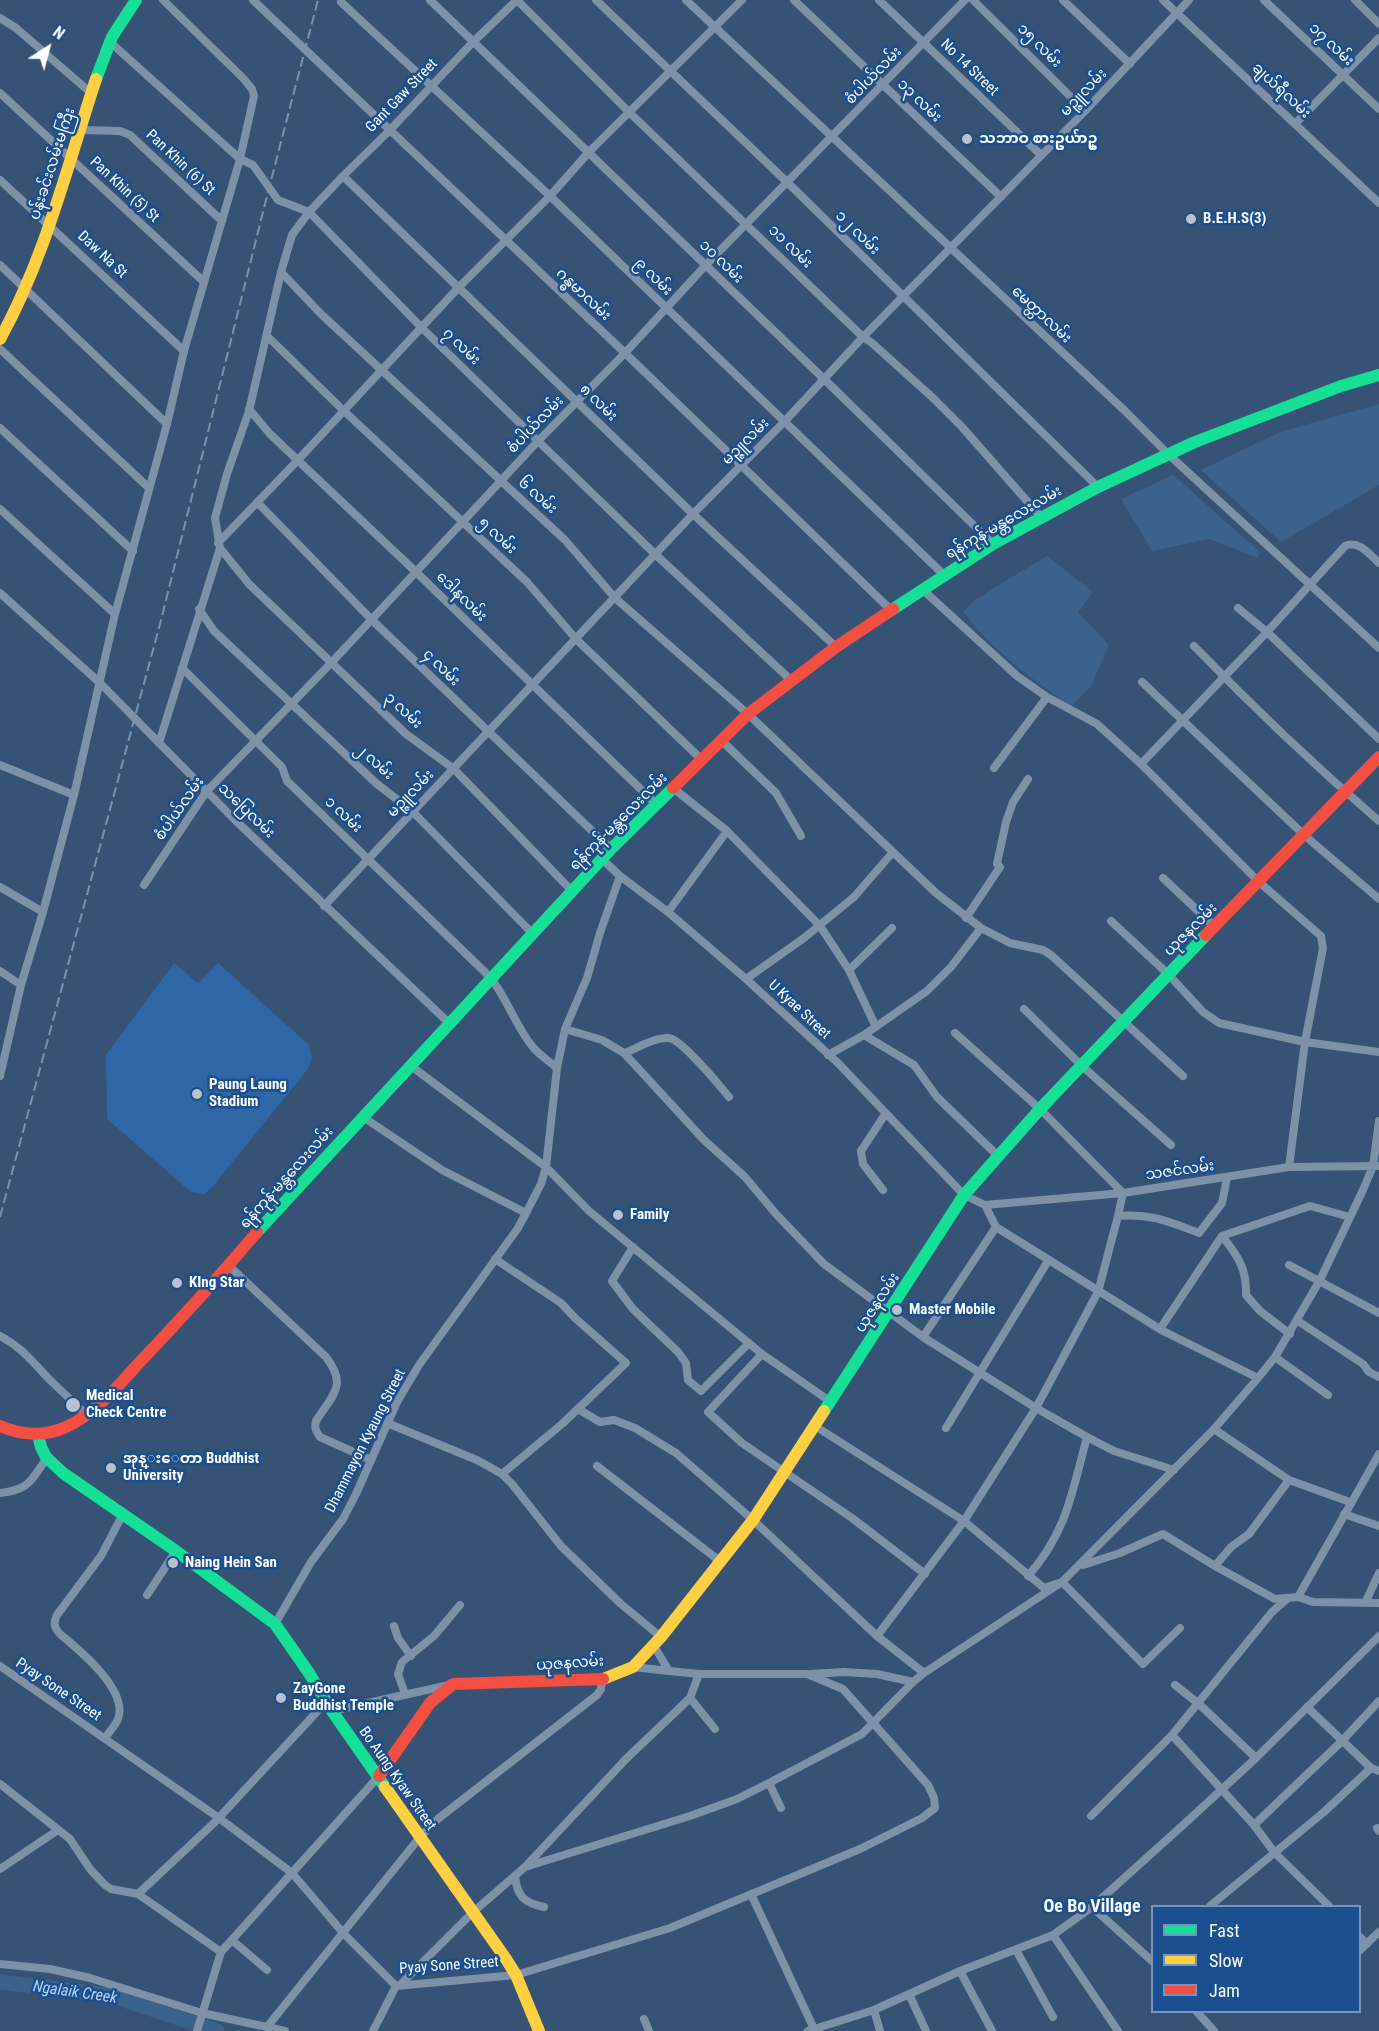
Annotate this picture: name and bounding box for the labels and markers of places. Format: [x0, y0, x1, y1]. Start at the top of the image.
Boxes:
place label: သဘာဝ စားဥယ်ာဥ္ [979, 130, 1097, 148]
marker: သဘာဝ စားဥယ်ာဥ္ [960, 132, 974, 146]
place label: B.E.H.S(3) [1203, 210, 1266, 228]
marker: B.E.H.S(3) [1184, 212, 1198, 226]
place label: Paung Laung Stadium [209, 1076, 287, 1111]
marker: Paung Laung Stadium [190, 1087, 204, 1101]
place label: Family [630, 1206, 669, 1224]
marker: Family [611, 1208, 625, 1222]
place label: KIng Star [189, 1274, 244, 1292]
marker: KIng Star [170, 1276, 184, 1290]
place label: Master Mobile [909, 1301, 995, 1319]
marker: Master Mobile [890, 1303, 904, 1317]
place label: Medical Check Centre [86, 1387, 166, 1422]
marker: Medical Check Centre [64, 1396, 82, 1414]
place label: အုန္းေတာ Buddhist University [123, 1450, 259, 1485]
marker: အုန္းေတာ Buddhist University [104, 1461, 118, 1475]
place label: Naing Hein San [185, 1554, 277, 1572]
marker: Naing Hein San [166, 1556, 180, 1570]
place label: ZayGone Buddhist Temple [293, 1680, 394, 1715]
marker: ZayGone Buddhist Temple [274, 1691, 288, 1705]

